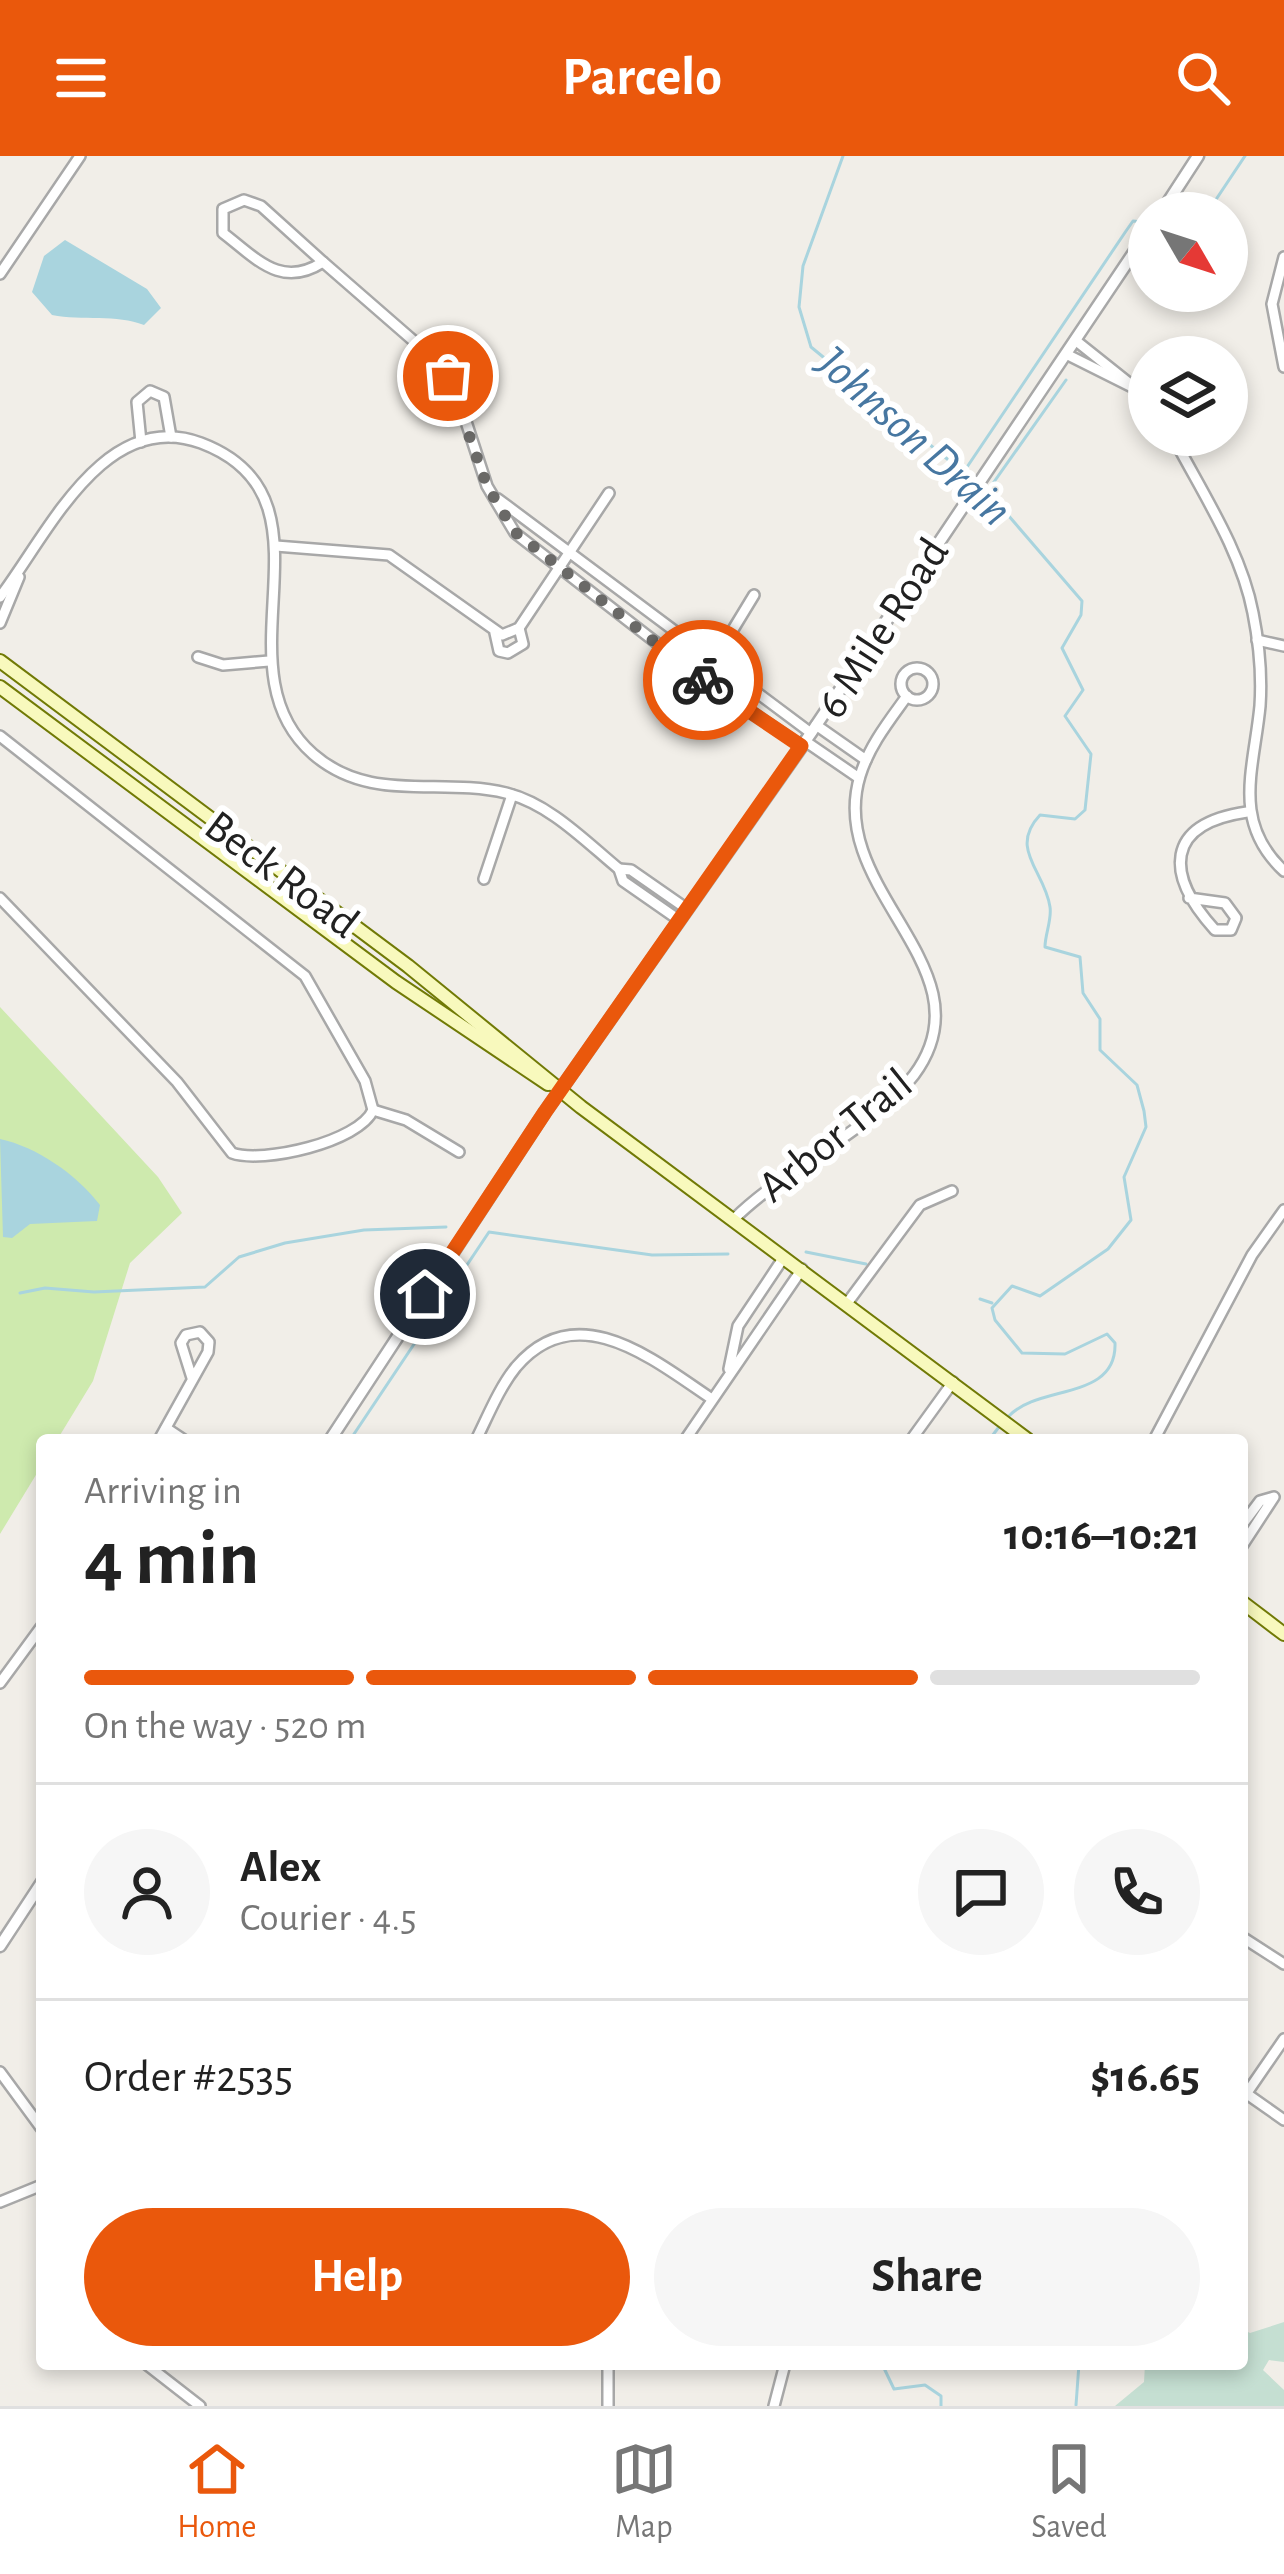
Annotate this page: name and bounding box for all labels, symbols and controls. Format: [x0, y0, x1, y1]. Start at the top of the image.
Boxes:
icon: menu [48, 45, 114, 111]
icon: search [1170, 45, 1236, 111]
text: Parcelo [562, 51, 722, 105]
north arrow [1128, 192, 1248, 312]
map controls [1128, 192, 1248, 456]
pin [397, 325, 499, 427]
button: layers [1128, 336, 1248, 456]
water label: Johnson Drain [807, 337, 1020, 536]
icon: bag [415, 343, 481, 409]
street label: 6 Mile Road [809, 531, 957, 726]
courier [643, 620, 763, 740]
icon: bike [670, 647, 736, 713]
street label: Beck Road [196, 803, 367, 947]
street label: Arbor Trail [750, 1061, 921, 1211]
pin [374, 1243, 476, 1345]
icon: home [392, 1261, 458, 1327]
text: Arriving in [84, 1472, 242, 1511]
text: 10:16–10:21 [1004, 1513, 1200, 1558]
text: 4 min [84, 1521, 260, 1599]
text: On the way · 520 m [84, 1707, 366, 1746]
button: person [84, 1829, 210, 1955]
button: chat [918, 1829, 1044, 1955]
button: phone [1074, 1829, 1200, 1955]
text: Alex [240, 1845, 321, 1890]
text: Courier · 4.5 [240, 1899, 417, 1938]
text: Order #2535 [84, 2055, 293, 2100]
text: $16.65 [1090, 2055, 1200, 2100]
button: Help [84, 2208, 630, 2346]
button: Share [654, 2208, 1200, 2346]
tab: Home [177, 2436, 257, 2548]
tab: Map [611, 2436, 677, 2548]
tab: Saved [1031, 2436, 1107, 2548]

